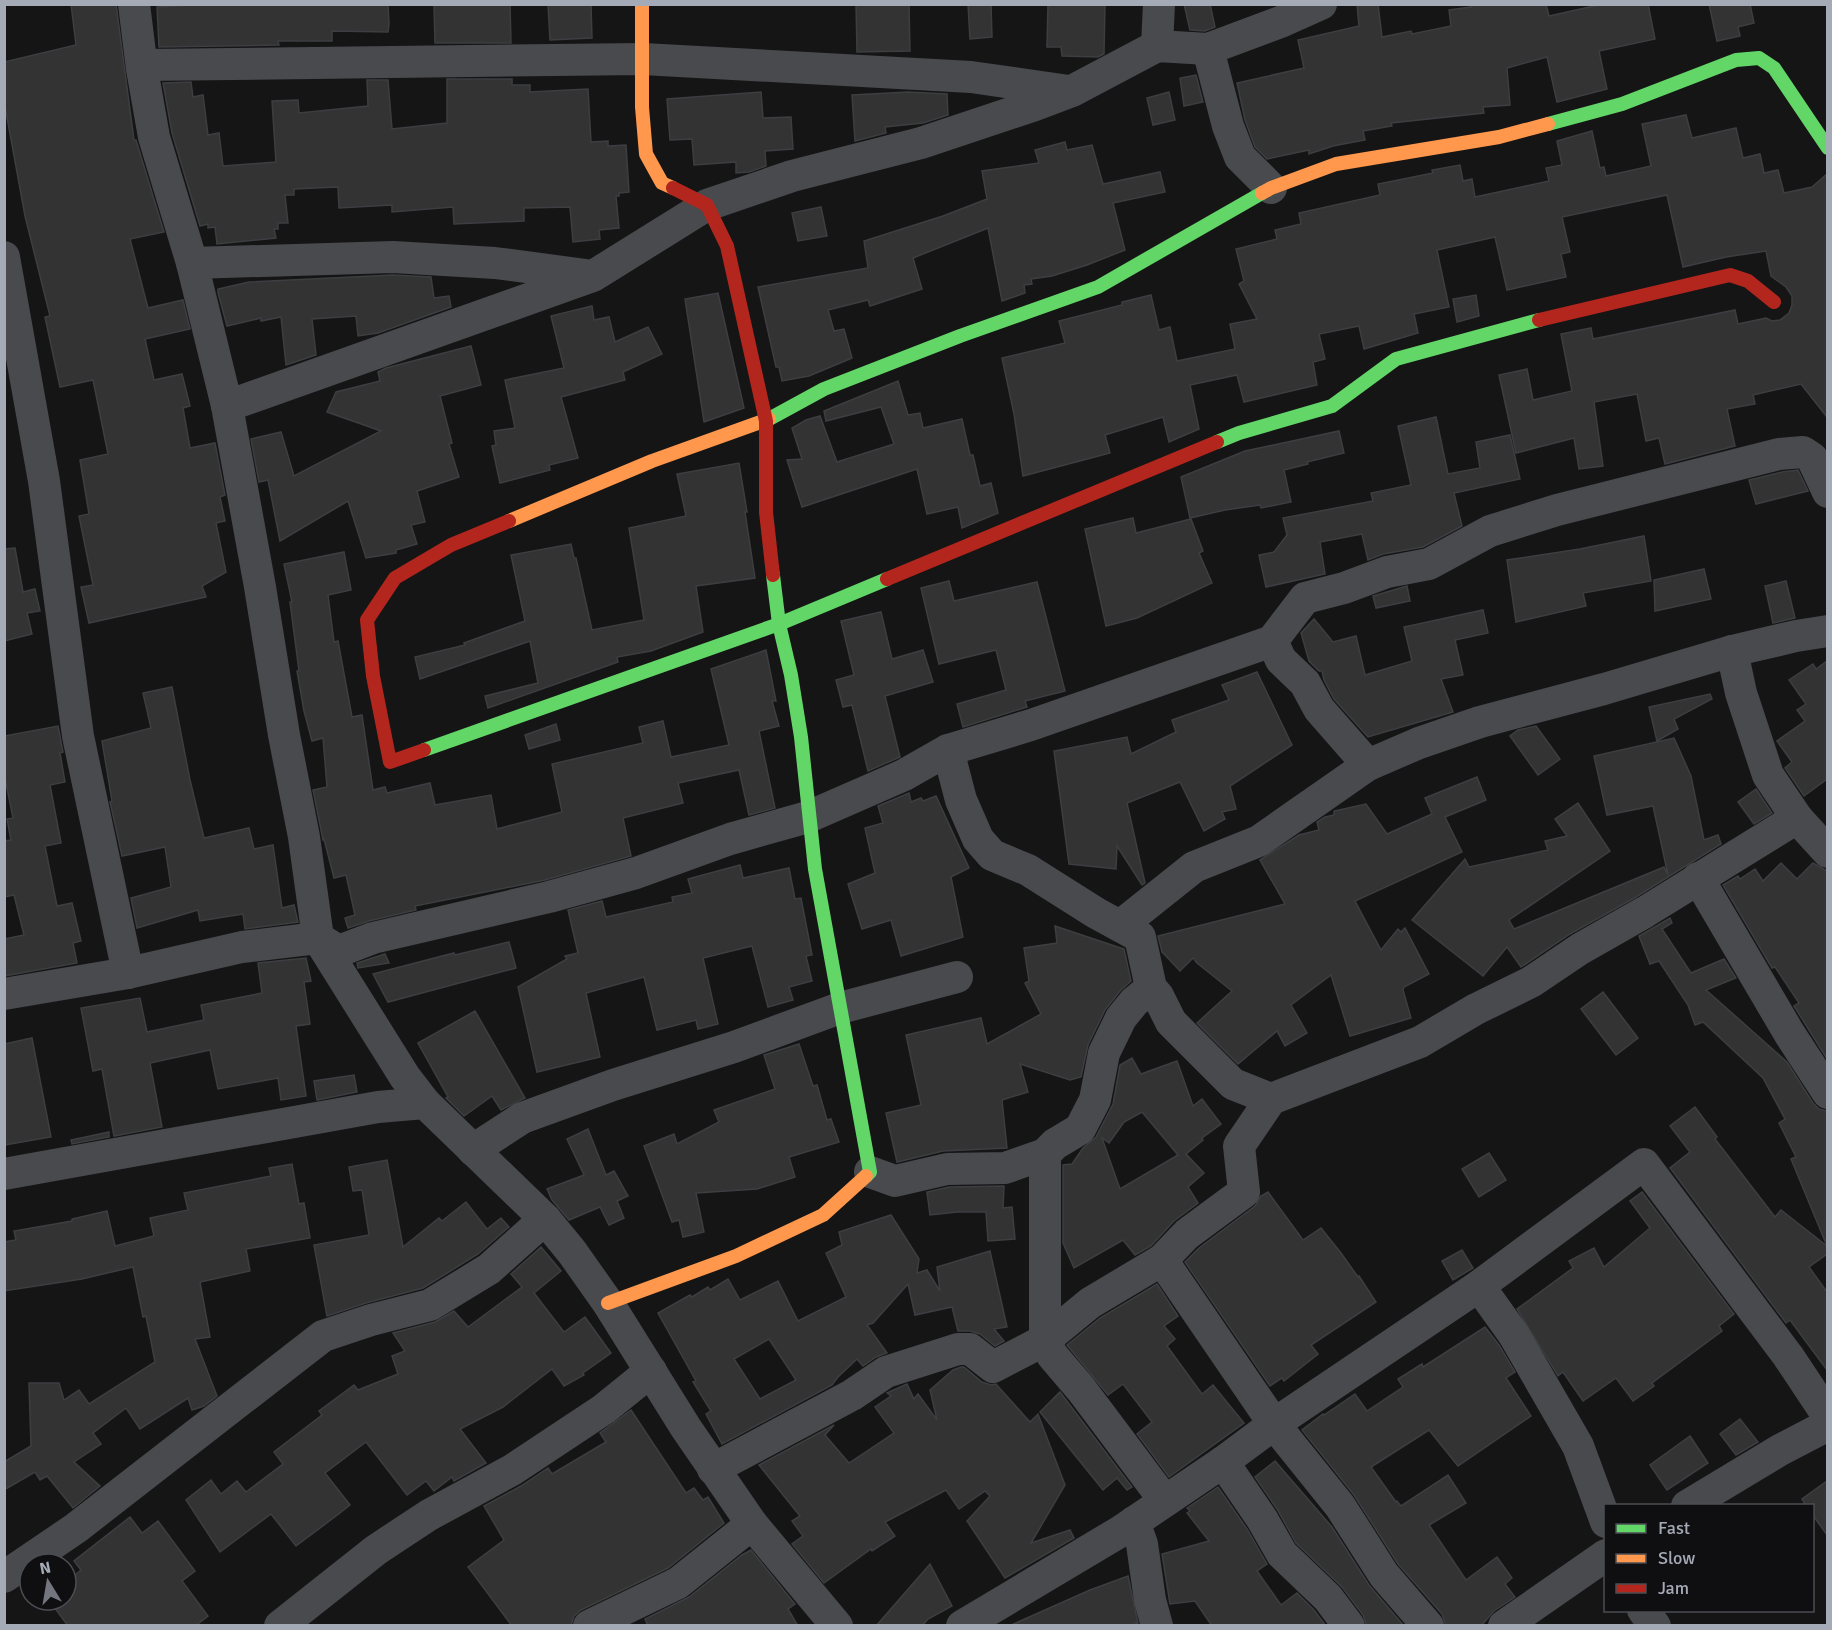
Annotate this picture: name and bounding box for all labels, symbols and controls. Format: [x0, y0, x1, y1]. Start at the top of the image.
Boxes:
legend [1604, 1504, 1814, 1612]
text: Fast [1658, 1517, 1690, 1539]
text: Slow [1658, 1547, 1695, 1569]
north arrow [18, 1552, 78, 1612]
text: N [38, 1557, 53, 1579]
text: Jam [1658, 1577, 1689, 1599]

